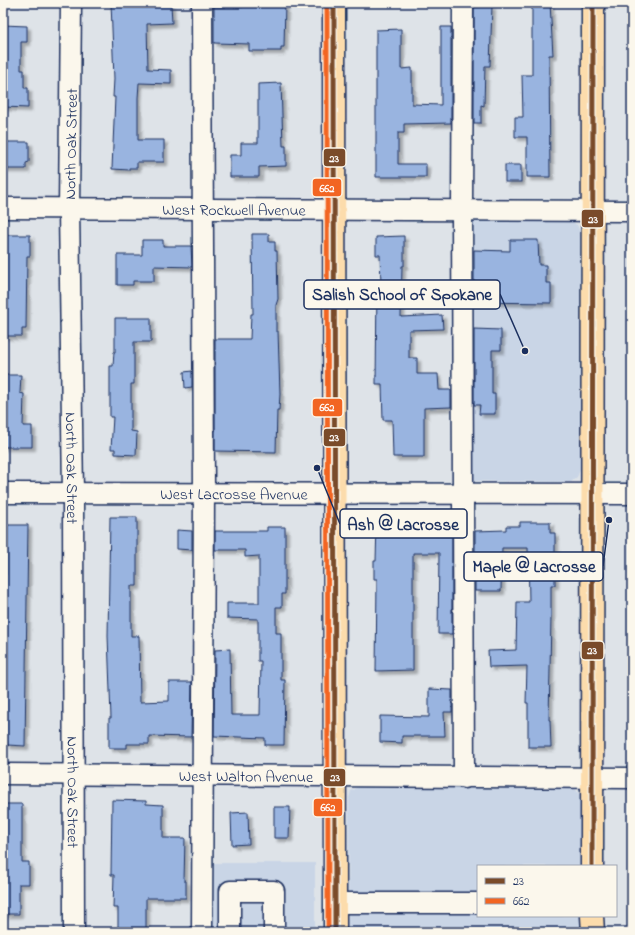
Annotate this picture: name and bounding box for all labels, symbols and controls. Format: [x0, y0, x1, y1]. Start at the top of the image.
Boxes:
street label: North Oak Street [59, 87, 85, 200]
line badge: 23 [323, 148, 346, 167]
text: 23 [328, 151, 339, 167]
line badge: 662 [312, 178, 342, 197]
text: 662 [318, 181, 335, 197]
street label: West Rockwell Avenue [162, 199, 307, 223]
line badge: 23 [581, 209, 604, 228]
text: 23 [587, 212, 598, 228]
callout: Salish School of Spokane [304, 280, 500, 309]
text: Salish School of Spokane [312, 283, 493, 308]
line badge: 662 [312, 398, 343, 417]
text: 662 [318, 400, 335, 416]
street label: North Oak Street [58, 412, 83, 524]
line badge: 23 [323, 428, 346, 447]
text: 23 [328, 430, 339, 446]
street label: West Lacrosse Avenue [160, 483, 309, 507]
callout: Ash @ Lacrosse [340, 509, 467, 538]
text: Ash @ Lacrosse [347, 513, 460, 538]
callout: Maple @ Lacrosse [464, 552, 603, 581]
text: Maple @ Lacrosse [472, 555, 597, 580]
line badge: 23 [581, 641, 604, 660]
text: 23 [586, 643, 597, 659]
street label: North Oak Street [60, 736, 84, 848]
street label: West Walton Avenue [179, 765, 314, 790]
line badge: 23 [323, 768, 346, 787]
text: 23 [329, 770, 340, 786]
line badge: 662 [313, 798, 343, 817]
text: 662 [319, 800, 336, 816]
legend [477, 865, 617, 917]
text: 23 [513, 873, 524, 891]
text: 662 [513, 893, 530, 911]

